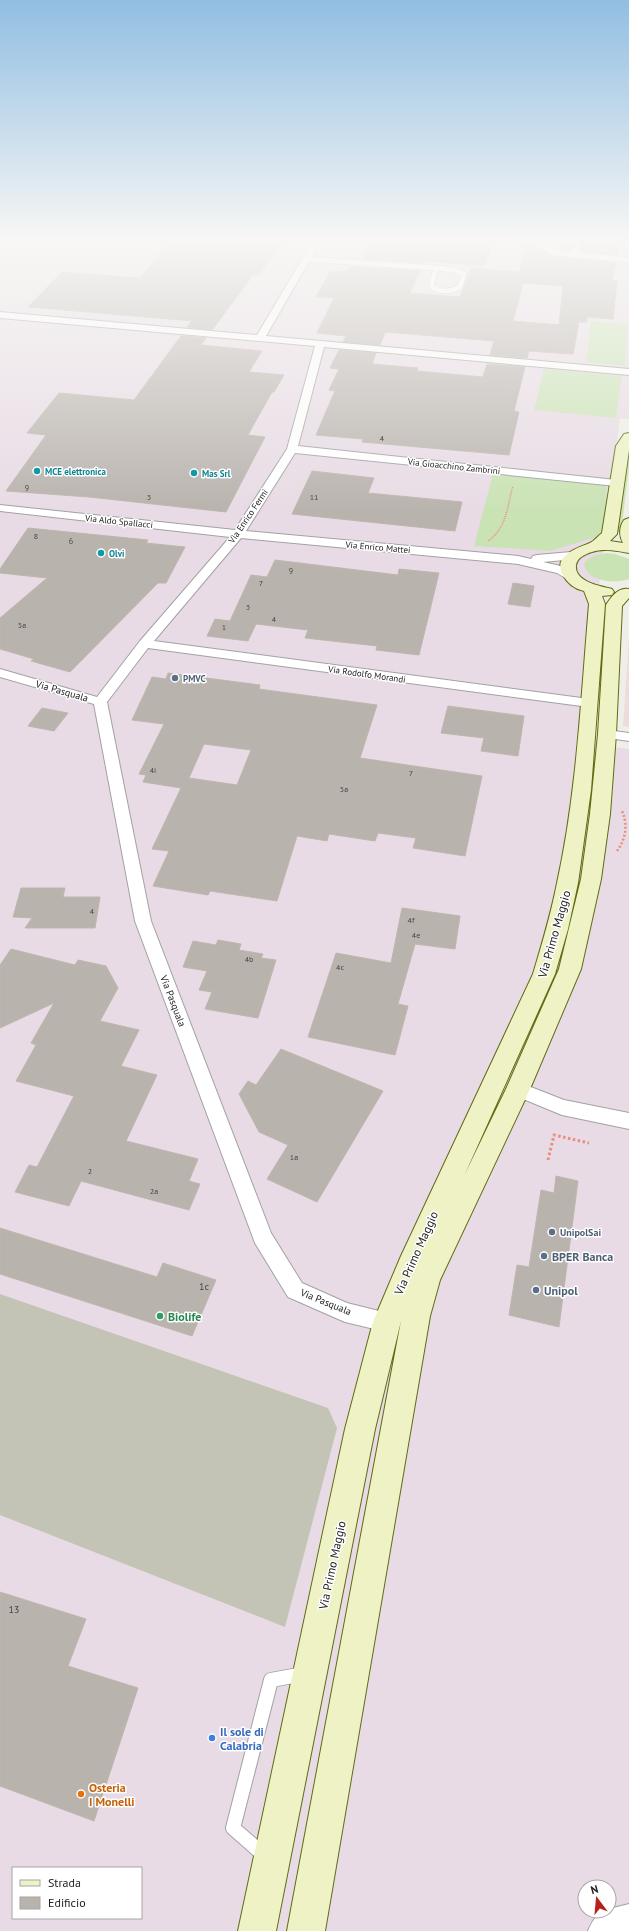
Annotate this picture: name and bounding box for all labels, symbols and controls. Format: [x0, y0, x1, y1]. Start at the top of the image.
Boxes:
house number: 4 [380, 433, 385, 443]
street label: Via Gioacchino Zambrini [406, 456, 501, 476]
marker: MCE elettronica [32, 466, 42, 476]
place label: MCE elettronica [45, 466, 106, 477]
marker: Mas Srl [189, 468, 199, 478]
place label: Mas Srl [202, 468, 231, 479]
house number: 9 [25, 482, 29, 492]
street label: Via Enrico Fermi [225, 487, 270, 546]
house number: 3 [147, 492, 151, 502]
house number: 11 [310, 492, 318, 502]
street label: Via Aldo Spallacci [84, 512, 154, 530]
house number: 8 [34, 531, 38, 541]
house number: 6 [69, 536, 73, 546]
street label: Via Enrico Mattei [344, 539, 411, 555]
marker: Olvi [96, 548, 106, 558]
place label: Olvi [109, 548, 124, 559]
house number: 9 [289, 565, 293, 575]
house number: 7 [259, 578, 263, 588]
house number: 3 [246, 602, 250, 612]
house number: 4 [272, 614, 277, 624]
house number: 5a [18, 620, 26, 630]
house number: 1 [222, 622, 226, 632]
street label: Via Rodolfo Morandi [327, 663, 406, 685]
marker: PMVC [170, 673, 180, 683]
place label: PMVC [183, 673, 205, 684]
street label: Via Pasquala [33, 677, 90, 705]
house number: 4i [150, 765, 156, 775]
house number: 7 [409, 768, 413, 778]
house number: 5a [340, 784, 348, 794]
street label: Via Primo Maggio [534, 889, 574, 980]
house number: 4 [90, 906, 95, 916]
house number: 4f [408, 915, 415, 925]
house number: 4e [412, 930, 420, 940]
house number: 4b [245, 954, 253, 964]
house number: 4c [336, 962, 344, 972]
street label: Via Pasquala [157, 973, 189, 1029]
house number: 1a [290, 1152, 298, 1162]
house number: 2 [88, 1166, 92, 1176]
house number: 2a [150, 1186, 158, 1196]
street label: Via Primo Maggio [390, 1209, 441, 1298]
place label: UnipolSai [560, 1226, 601, 1239]
marker: UnipolSai [547, 1227, 557, 1237]
place label: BPER Banca [552, 1249, 613, 1264]
marker: BPER Banca [539, 1251, 549, 1261]
house number: 1c [199, 1280, 209, 1293]
place label: Unipol [544, 1283, 578, 1298]
street label: Via Pasquala [298, 1285, 354, 1318]
marker: Unipol [531, 1285, 541, 1295]
place label: Biolife [168, 1309, 201, 1324]
marker: Biolife [155, 1311, 165, 1321]
street label: Via Primo Maggio [315, 1519, 349, 1612]
house number: 13 [9, 1603, 19, 1616]
place label: Il sole di Calabria [220, 1724, 264, 1753]
marker: Il sole di Calabria [207, 1733, 217, 1743]
place label: Osteria I Monelli [89, 1780, 134, 1809]
marker: Osteria I Monelli [76, 1789, 86, 1799]
legend [12, 1867, 142, 1919]
text: Strada [48, 1875, 81, 1890]
north arrow [577, 1879, 617, 1919]
text: N [589, 1882, 600, 1897]
text: Edificio [48, 1895, 86, 1910]

